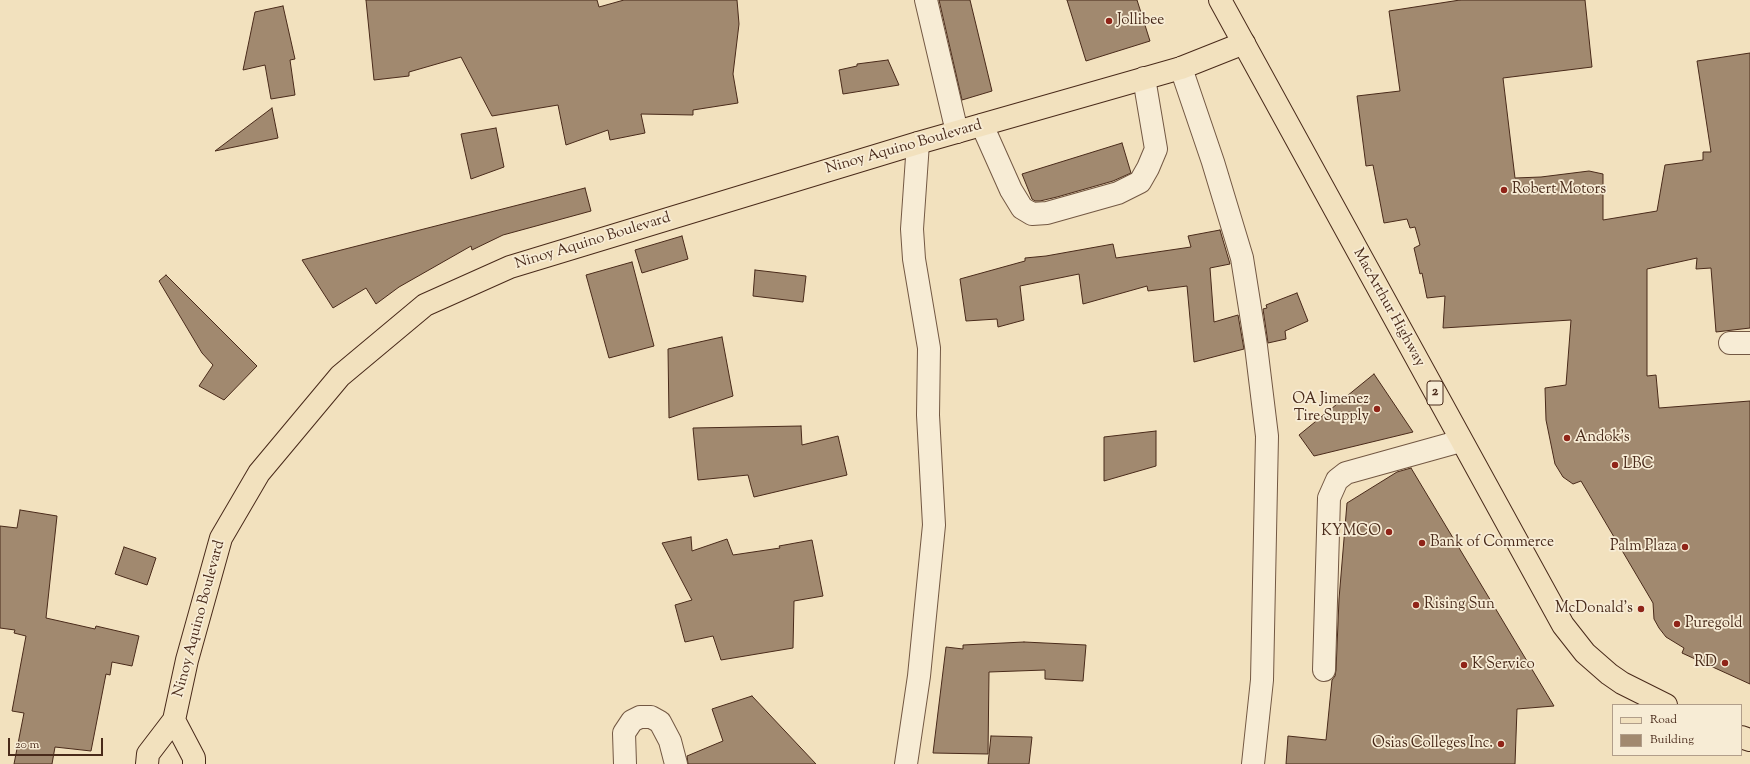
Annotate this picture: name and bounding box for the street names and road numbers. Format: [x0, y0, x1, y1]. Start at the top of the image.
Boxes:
street label: Ninoy Aquino Boulevard [824, 117, 984, 179]
street label: Ninoy Aquino Boulevard [513, 210, 673, 274]
street label: MacArthur Highway [1348, 246, 1428, 370]
road number: 2 [1427, 381, 1443, 405]
street label: Ninoy Aquino Boulevard [170, 539, 230, 699]

